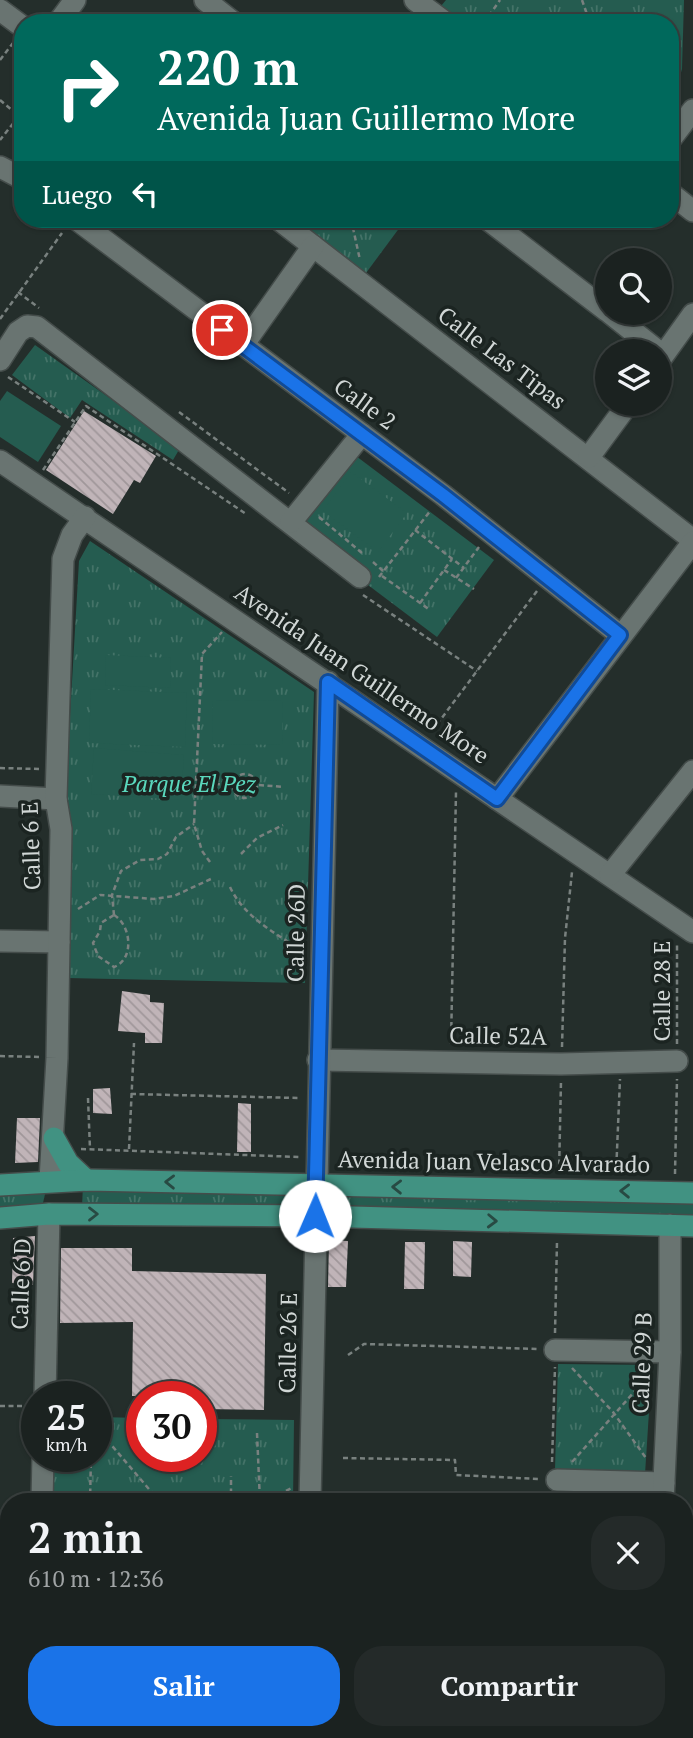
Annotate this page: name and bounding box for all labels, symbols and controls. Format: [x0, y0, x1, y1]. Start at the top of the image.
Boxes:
text: 220 m [157, 34, 299, 99]
icon: right [42, 42, 133, 133]
text: Avenida Juan Guillermo More [157, 97, 575, 139]
icon: left [126, 175, 164, 213]
text: Luego [42, 177, 112, 211]
map controls [595, 248, 672, 416]
button: search [595, 248, 672, 325]
street label: Calle Las Tipas [432, 299, 573, 416]
pin [192, 300, 252, 360]
icon: arrive [203, 311, 241, 349]
button: layers [595, 339, 672, 416]
street label: Calle 2 [328, 371, 403, 437]
street label: Avenida Juan Guillermo More [229, 577, 496, 771]
park label: Parque El Pez [121, 768, 257, 799]
street label: Calle 6 E [13, 801, 48, 891]
street label: Calle 26D [279, 884, 312, 982]
street label: Calle 28 E [646, 941, 677, 1041]
street label: Calle 52A [449, 1019, 547, 1052]
street label: Avenida Juan Velasco Alvarado [338, 1143, 650, 1180]
one-way arrow [164, 1174, 175, 1190]
position arrow [278, 1179, 352, 1253]
one-way arrow [392, 1179, 403, 1194]
one-way arrow [619, 1184, 630, 1199]
one-way arrow [88, 1206, 98, 1222]
one-way arrow [486, 1213, 497, 1228]
street label: Calle 6 D [3, 1238, 38, 1330]
street label: Calle 26 E [271, 1292, 304, 1394]
street label: Calle 29 B [624, 1312, 659, 1414]
speed limit sign: 30 [126, 1381, 217, 1472]
text: 25 [47, 1394, 86, 1440]
text: km/h [46, 1432, 87, 1456]
text: 2 min [28, 1509, 143, 1565]
button: close [591, 1516, 665, 1590]
text: 610 m · 12:36 [28, 1563, 163, 1594]
button: Salir [28, 1646, 340, 1726]
button: Compartir [354, 1646, 665, 1726]

